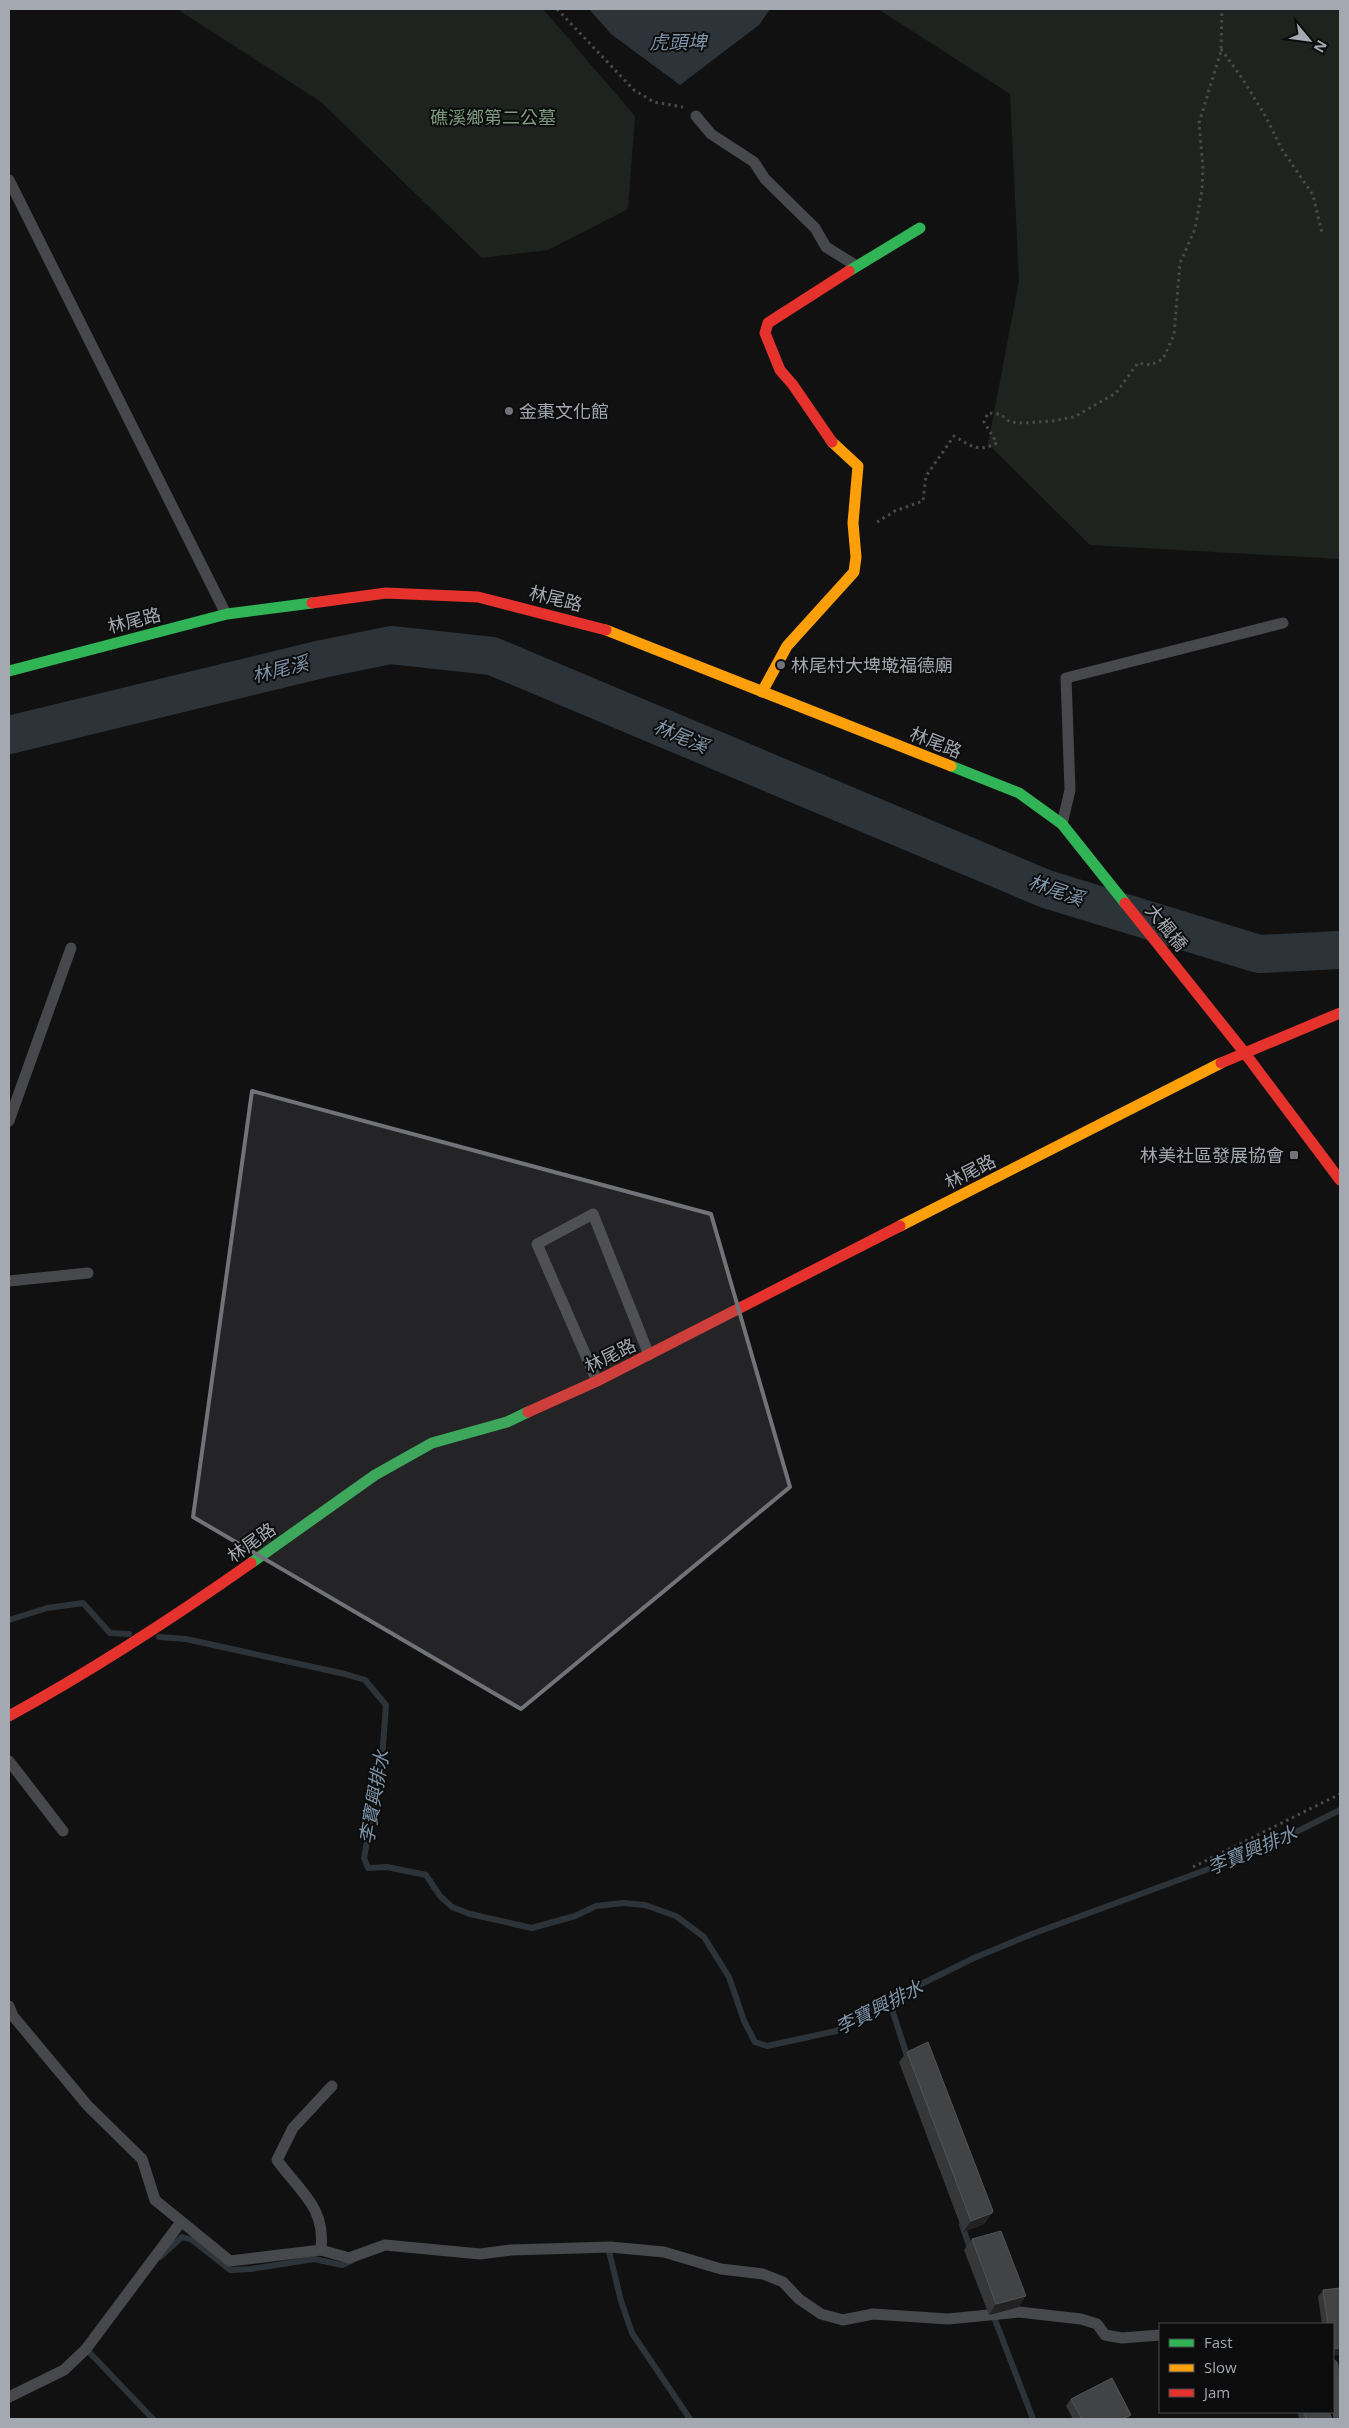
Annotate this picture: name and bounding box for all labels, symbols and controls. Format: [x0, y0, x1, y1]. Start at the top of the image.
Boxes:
north arrow [1284, 15, 1334, 65]
water label: 虎頭埤 [649, 29, 708, 55]
text: N [1310, 37, 1332, 56]
park label: 礁溪鄉第二公墓 [430, 105, 556, 129]
place label: 金棗文化館 [519, 399, 609, 423]
marker: 金棗文化館 [503, 405, 515, 417]
street label: 林尾路 [527, 580, 585, 616]
street label: 林尾路 [105, 602, 163, 638]
water label: 林尾溪 [249, 649, 314, 689]
place label: 林尾村大埤墘福德廟 [791, 653, 953, 677]
marker: 林尾村大埤墘福德廟 [775, 659, 787, 671]
water label: 林尾溪 [650, 713, 715, 760]
street label: 林尾路 [906, 721, 966, 763]
water label: 林尾溪 [1025, 868, 1090, 913]
street label: 大楓橋 [1141, 898, 1193, 956]
place label: 林美社區發展協會 [1140, 1143, 1284, 1167]
street label: 林尾路 [940, 1148, 1000, 1194]
marker: 林美社區發展協會 [1288, 1149, 1300, 1161]
street label: 林尾路 [580, 1332, 640, 1378]
street label: 林尾路 [222, 1517, 280, 1567]
water label: 李寶興排水 [353, 1747, 395, 1846]
water label: 李寶興排水 [1203, 1819, 1302, 1881]
water label: 李寶興排水 [831, 1973, 928, 2040]
legend [1159, 2323, 1334, 2413]
text: Fast [1204, 2332, 1233, 2352]
text: Slow [1204, 2357, 1237, 2377]
text: Jam [1202, 2382, 1230, 2402]

